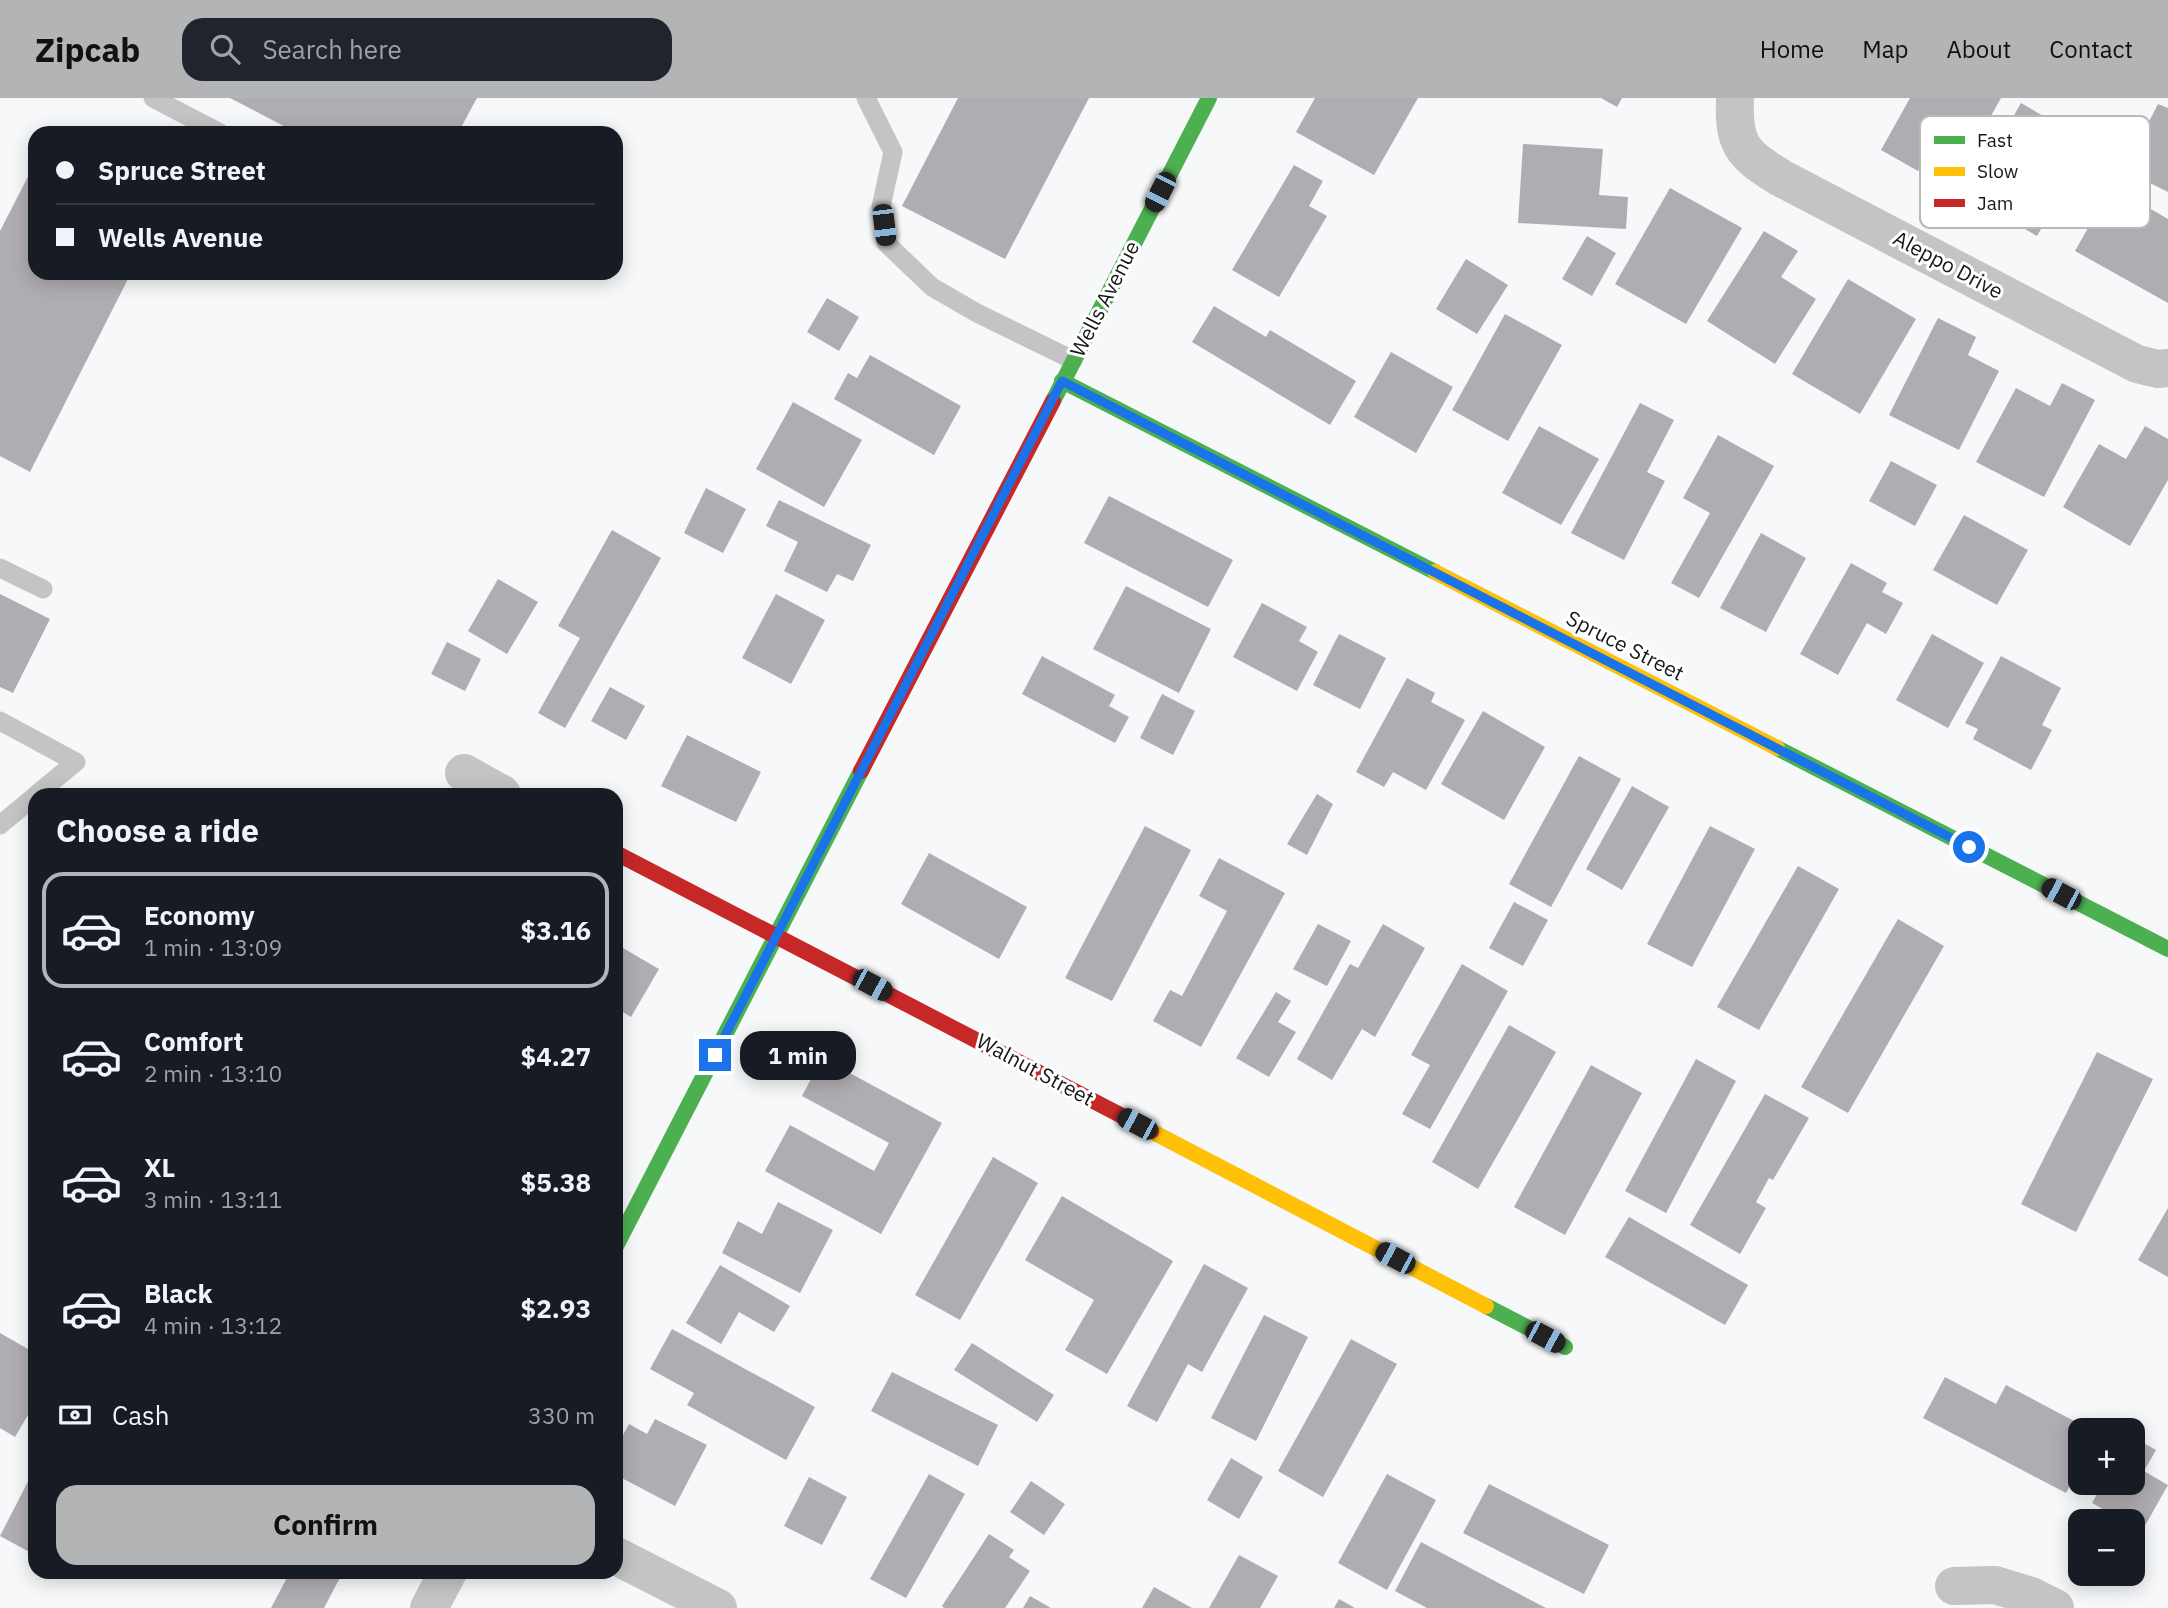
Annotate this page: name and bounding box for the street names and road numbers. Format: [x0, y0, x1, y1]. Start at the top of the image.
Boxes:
street label: Aleppo Drive [1889, 223, 2008, 305]
street label: Wells Avenue [1063, 236, 1145, 361]
street label: Spruce Street [1562, 603, 1689, 687]
street label: Walnut Street [972, 1026, 1099, 1112]

